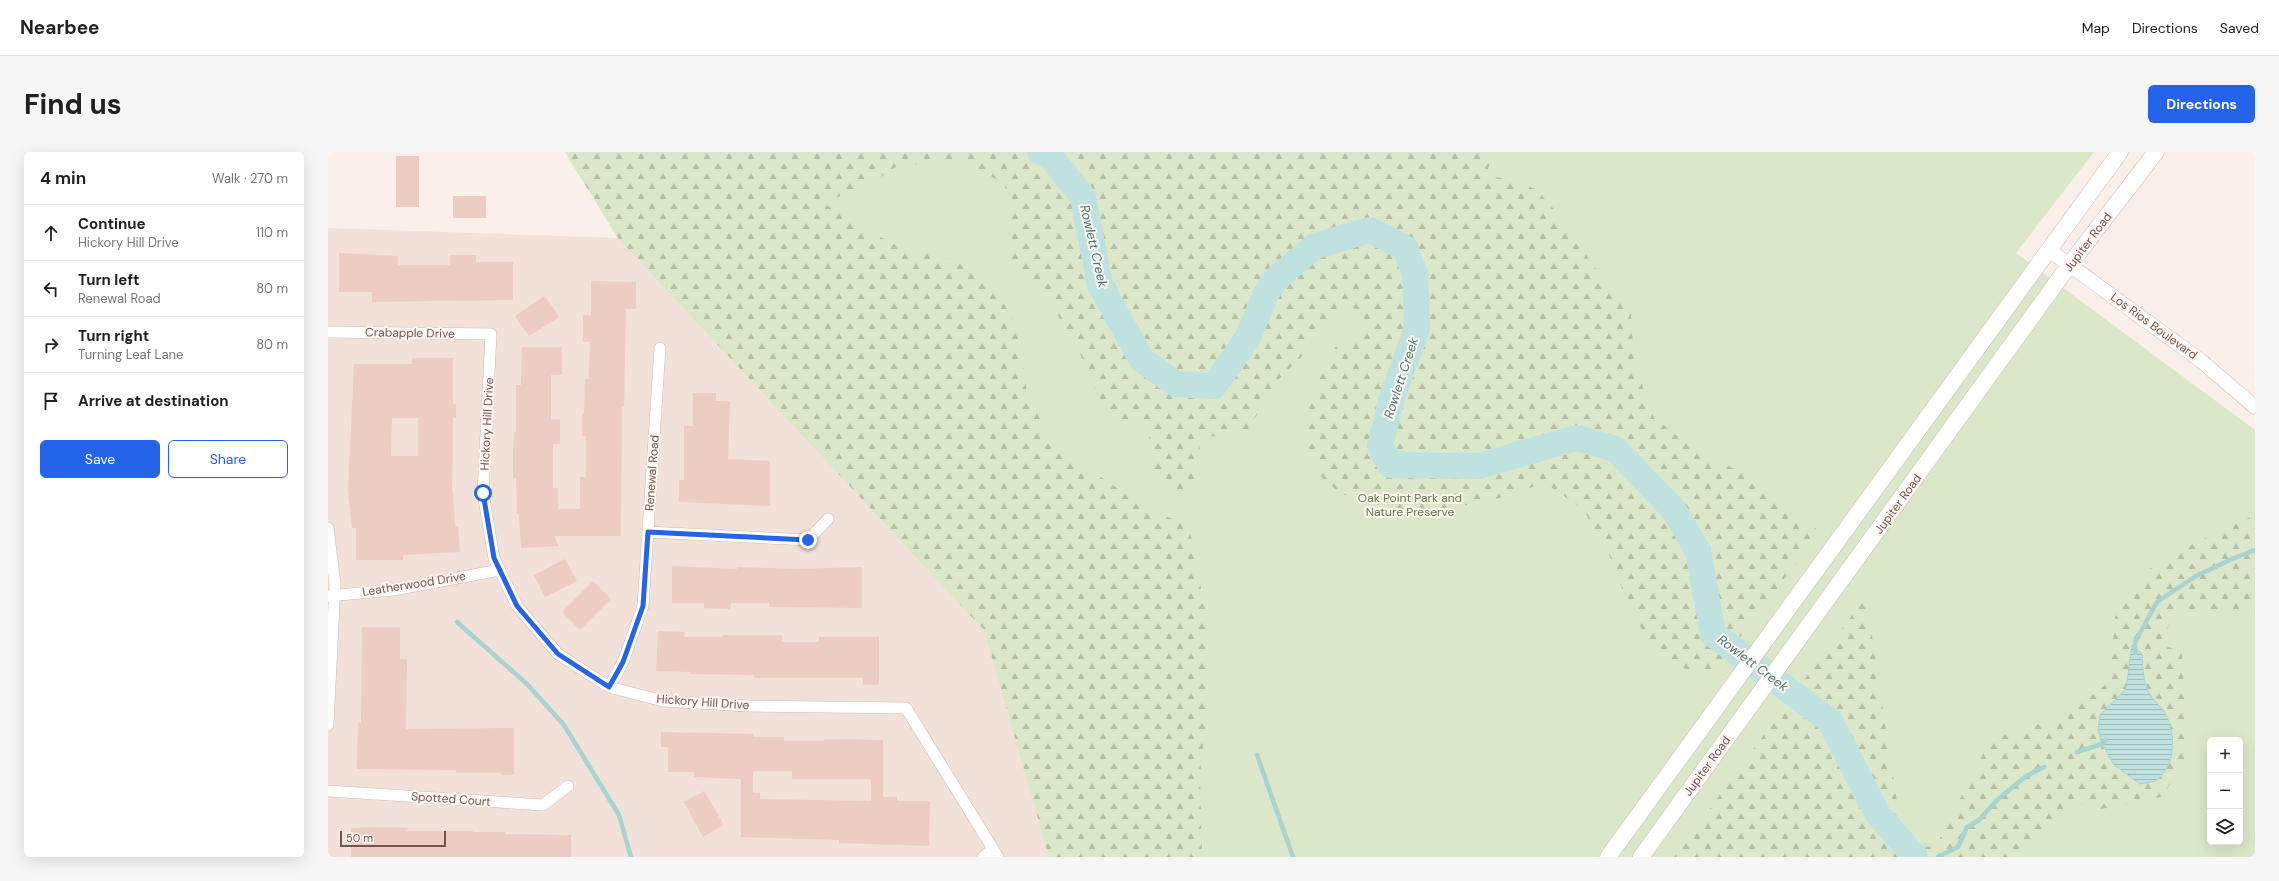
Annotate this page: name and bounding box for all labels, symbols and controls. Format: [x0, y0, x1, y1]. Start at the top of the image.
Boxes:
text: Nearbee [20, 15, 100, 40]
text: Map [2082, 19, 2110, 37]
text: Directions [2132, 19, 2198, 37]
text: Saved [2220, 19, 2259, 37]
button: Directions [2148, 85, 2255, 123]
text: Find us [24, 86, 122, 123]
text: 4 min [40, 167, 86, 189]
text: Walk · 270 m [212, 170, 288, 187]
water label: Rowlett Creek [1076, 203, 1112, 289]
street label: Jupiter Road [2060, 209, 2116, 275]
text: Continue [78, 214, 146, 234]
icon: ahead [40, 222, 62, 244]
text: 110 m [256, 224, 288, 241]
text: Hickory Hill Drive [78, 234, 179, 251]
text: Turn left [78, 270, 139, 290]
icon: left [40, 278, 62, 300]
text: 80 m [256, 280, 288, 297]
street label: Los Rios Boulevard [2107, 289, 2201, 363]
text: Renewal Road [78, 290, 161, 307]
street label: Crabapple Drive [365, 324, 455, 342]
text: Turn right [78, 326, 149, 346]
icon: right [40, 334, 62, 356]
water label: Rowlett Creek [1380, 335, 1422, 421]
text: 80 m [256, 336, 288, 353]
text: Turning Leaf Lane [78, 346, 183, 363]
street label: Hickory Hill Drive [477, 377, 497, 471]
icon: arrive [40, 390, 62, 412]
text: Arrive at destination [78, 391, 229, 411]
street label: Renewal Road [641, 434, 663, 512]
button: Save [40, 440, 160, 478]
button: Share [168, 440, 288, 478]
street label: Jupiter Road [1871, 471, 1925, 537]
route start [474, 484, 492, 502]
park label: Oak Point Park and Nature Preserve [1358, 490, 1462, 520]
route end [799, 531, 817, 549]
street label: Leatherwood Drive [361, 568, 467, 600]
water label: Rowlett Creek [1714, 631, 1792, 695]
street label: Hickory Hill Drive [656, 691, 750, 713]
street label: Jupiter Road [1680, 733, 1734, 799]
map controls [2207, 737, 2243, 845]
button: + [2207, 737, 2243, 773]
button: − [2207, 773, 2243, 809]
street label: Spotted Court [411, 788, 492, 810]
button: layers [2207, 809, 2243, 845]
scale bar [340, 829, 446, 848]
text: 50 m [346, 831, 373, 845]

